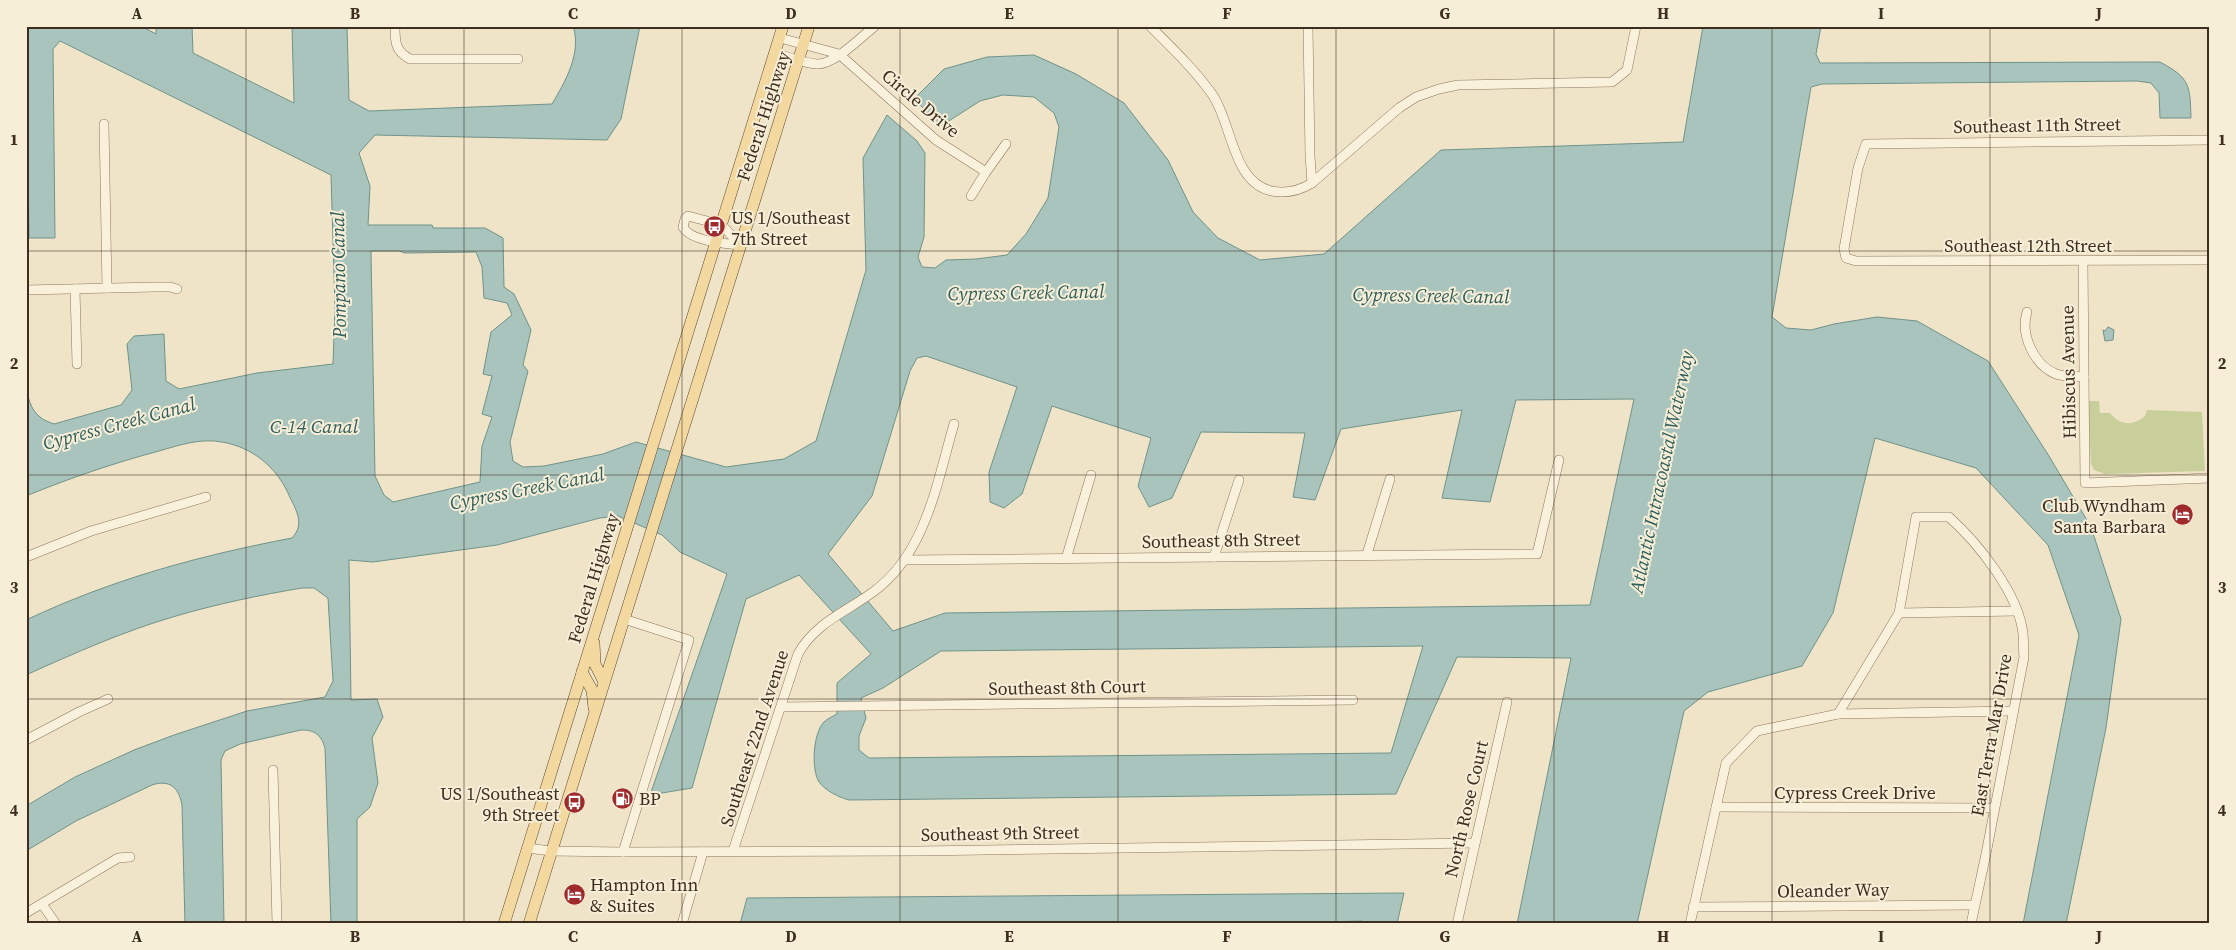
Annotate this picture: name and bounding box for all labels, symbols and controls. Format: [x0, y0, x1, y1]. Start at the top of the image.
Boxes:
text: A [132, 2, 143, 24]
text: B [350, 2, 361, 24]
text: C [568, 2, 578, 24]
text: D [785, 2, 797, 24]
text: E [1004, 2, 1014, 24]
text: F [1222, 2, 1232, 24]
text: G [1440, 2, 1451, 24]
text: H [1657, 2, 1669, 24]
text: I [1878, 2, 1884, 24]
text: J [2095, 2, 2102, 24]
street label: Federal Highway [730, 47, 796, 184]
street label: Circle Drive [877, 63, 965, 143]
street label: Southeast 11th Street [1953, 111, 2121, 139]
text: 1 [10, 128, 18, 150]
text: 1 [2218, 128, 2226, 150]
place label: US 1/Southeast 7th Street [731, 205, 850, 251]
water label: Pompano Canal [324, 211, 352, 340]
bus stop icon: US 1/Southeast 7th Street [703, 215, 727, 239]
street label: Southeast 12th Street [1944, 233, 2112, 258]
water label: Cypress Creek Canal [947, 278, 1105, 306]
water label: Cypress Creek Canal [1352, 281, 1510, 309]
street label: Hibiscus Avenue [2054, 305, 2082, 439]
water label: Atlantic Intracoastal Waterway [1622, 348, 1700, 597]
text: 2 [10, 352, 19, 374]
text: 2 [2218, 352, 2227, 374]
water label: Cypress Creek Canal [40, 390, 199, 456]
water label: C-14 Canal [270, 413, 359, 439]
water label: Cypress Creek Canal [448, 460, 607, 516]
place label: Club Wyndham Santa Barbara [2042, 493, 2167, 539]
hotel icon: Club Wyndham Santa Barbara [2170, 503, 2194, 527]
street label: Federal Highway [561, 509, 625, 646]
street label: Southeast 8th Street [1142, 526, 1301, 554]
text: 3 [10, 576, 19, 598]
text: 3 [2218, 576, 2227, 598]
street label: Southeast 22nd Avenue [714, 646, 794, 830]
street label: East Terra Mar Drive [1964, 652, 2018, 818]
street label: Southeast 8th Court [988, 673, 1146, 701]
street label: North Rose Court [1438, 738, 1494, 880]
street label: Cypress Creek Drive [1774, 780, 1936, 805]
place label: US 1/Southeast 9th Street [440, 781, 559, 827]
fuel station icon: BP [611, 786, 635, 810]
place label: BP [639, 786, 661, 811]
bus stop icon: US 1/Southeast 9th Street [563, 791, 587, 815]
text: 4 [10, 799, 19, 821]
text: 4 [2218, 799, 2227, 821]
street label: Southeast 9th Street [921, 819, 1080, 847]
place label: Hampton Inn & Suites [590, 872, 699, 918]
street label: Oleander Way [1777, 877, 1890, 903]
hotel icon: Hampton Inn & Suites [562, 882, 586, 906]
text: A [132, 925, 143, 947]
text: B [350, 925, 361, 947]
text: C [568, 925, 578, 947]
text: D [785, 925, 797, 947]
text: E [1004, 925, 1014, 947]
text: F [1222, 925, 1232, 947]
text: G [1440, 925, 1451, 947]
text: H [1657, 925, 1669, 947]
text: I [1878, 925, 1884, 947]
text: J [2095, 925, 2102, 947]

